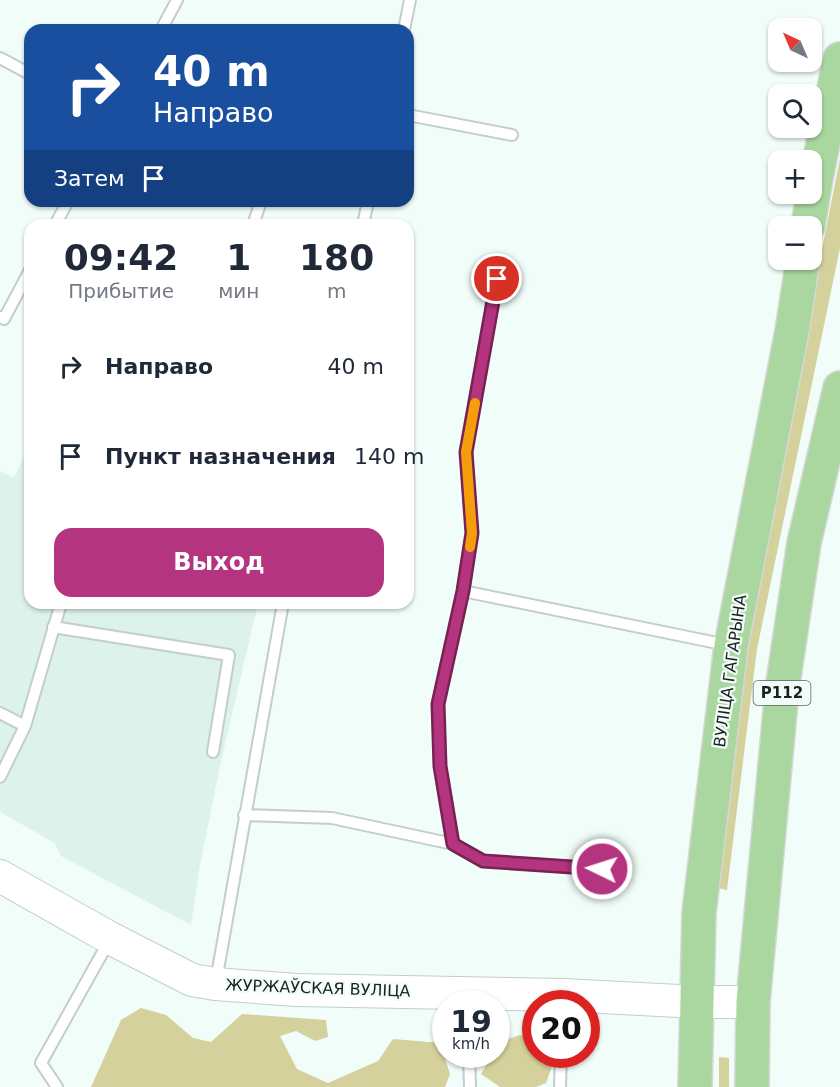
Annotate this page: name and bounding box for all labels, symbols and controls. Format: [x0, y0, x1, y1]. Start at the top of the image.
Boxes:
north arrow [768, 18, 822, 72]
map controls [768, 18, 822, 270]
text: 40 m [153, 47, 270, 96]
icon: right [54, 48, 132, 126]
button: search [768, 84, 822, 138]
text: Направо [153, 97, 274, 128]
button: + [768, 150, 822, 204]
icon: arrive [137, 162, 170, 195]
text: Затем [54, 166, 125, 191]
button: − [768, 216, 822, 270]
text: 09:42 [64, 237, 178, 278]
text: 1 [226, 237, 251, 278]
text: 180 [299, 237, 374, 278]
pin [471, 253, 522, 304]
icon: arrive [480, 262, 513, 295]
text: Прибытие [68, 279, 174, 303]
text: мин [218, 279, 259, 303]
text: m [327, 279, 346, 303]
icon: right [54, 350, 87, 383]
text: Направо [105, 354, 213, 379]
text: 40 m [328, 354, 384, 379]
icon: arrive [54, 440, 87, 473]
text: Пункт назначения [105, 444, 336, 469]
text: 140 m [354, 444, 424, 469]
button: Выход [54, 528, 384, 597]
street label: ВУЛІЦА ГАГАРЫНА [710, 593, 750, 749]
road number: Р112 [754, 681, 810, 705]
position arrow [570, 837, 634, 901]
street label: ЖУРЖАЎСКАЯ ВУЛІЦА [225, 975, 411, 1001]
speed limit sign: 20 [522, 990, 600, 1068]
text: 19 [450, 1004, 492, 1039]
text: km/h [452, 1035, 490, 1053]

